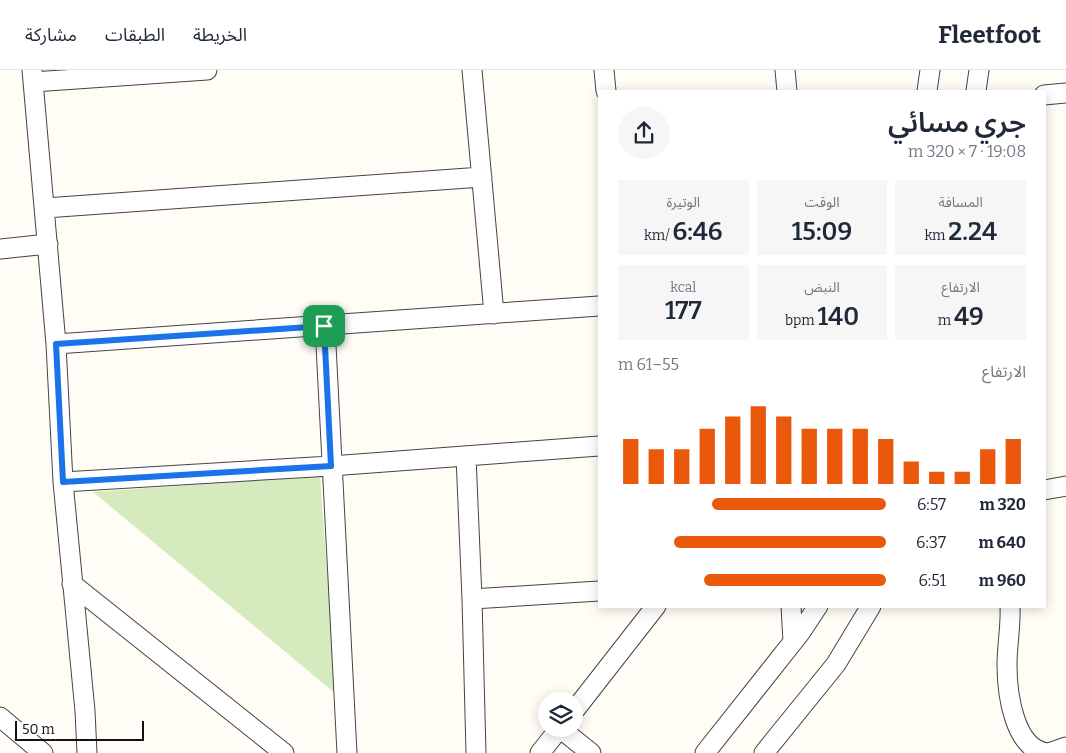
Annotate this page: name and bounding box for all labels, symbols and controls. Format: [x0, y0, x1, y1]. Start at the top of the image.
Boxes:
text: Fleetfoot [938, 21, 1041, 49]
text: مشاركة [25, 24, 77, 46]
text: الطبقات [105, 24, 165, 46]
text: الخريطة [193, 24, 247, 46]
text: جري مسائي [888, 106, 1026, 139]
button: share [618, 107, 670, 159]
text: 19:08 · 7 × 320 m [908, 142, 1026, 161]
text: الوتيرة [667, 194, 700, 211]
text: الوقت [804, 194, 840, 211]
text: المسافة [939, 194, 983, 211]
text: 6:46 [672, 217, 723, 247]
text: 15:09 [792, 217, 852, 247]
text: 2.24 [948, 217, 997, 247]
text: /km [644, 227, 672, 244]
text: km [924, 227, 948, 244]
text: kcal [670, 279, 696, 296]
text: النبض [804, 279, 840, 296]
text: الارتفاع [941, 279, 980, 296]
text: 177 [665, 296, 702, 326]
text: 140 [818, 302, 859, 332]
text: 49 [954, 302, 984, 332]
pin [303, 305, 345, 347]
icon: arrive [310, 312, 338, 340]
text: bpm [785, 312, 818, 329]
text: m [938, 312, 954, 329]
text: 55–61 m [618, 355, 679, 374]
text: الارتفاع [982, 362, 1026, 381]
text: 6:57 [917, 495, 946, 514]
text: 320 m [979, 495, 1026, 514]
text: 6:37 [916, 533, 946, 552]
text: 640 m [978, 533, 1026, 552]
text: 6:51 [918, 571, 946, 590]
text: 960 m [979, 571, 1026, 590]
map controls [538, 692, 583, 737]
button: layers [538, 692, 583, 737]
scale bar [15, 718, 144, 741]
text: 50 m [22, 721, 55, 738]

